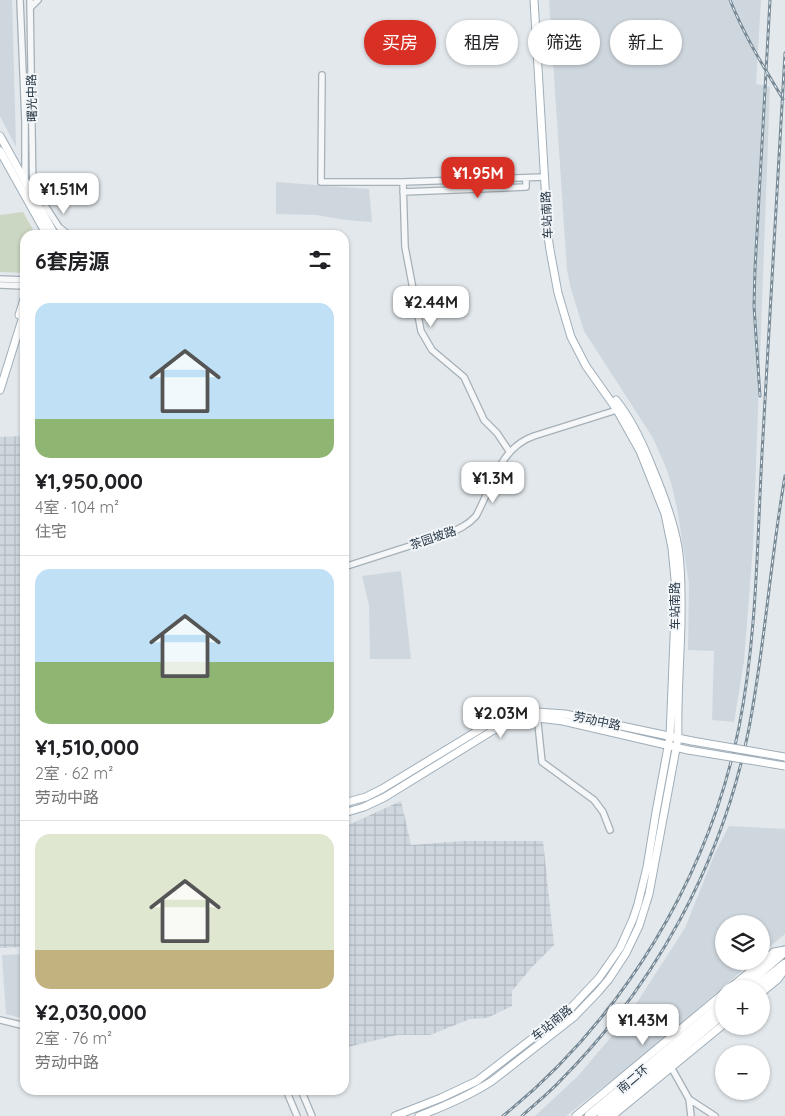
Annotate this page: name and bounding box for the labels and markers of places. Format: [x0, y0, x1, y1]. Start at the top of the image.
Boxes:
pin: ¥1.95M [437, 156, 519, 199]
pin: ¥1.51M [23, 172, 105, 215]
pin: ¥2.44M [390, 286, 472, 328]
pin: ¥1.3M [458, 462, 528, 504]
pin: ¥2.03M [460, 696, 542, 739]
pin: ¥1.43M [602, 1004, 684, 1046]

